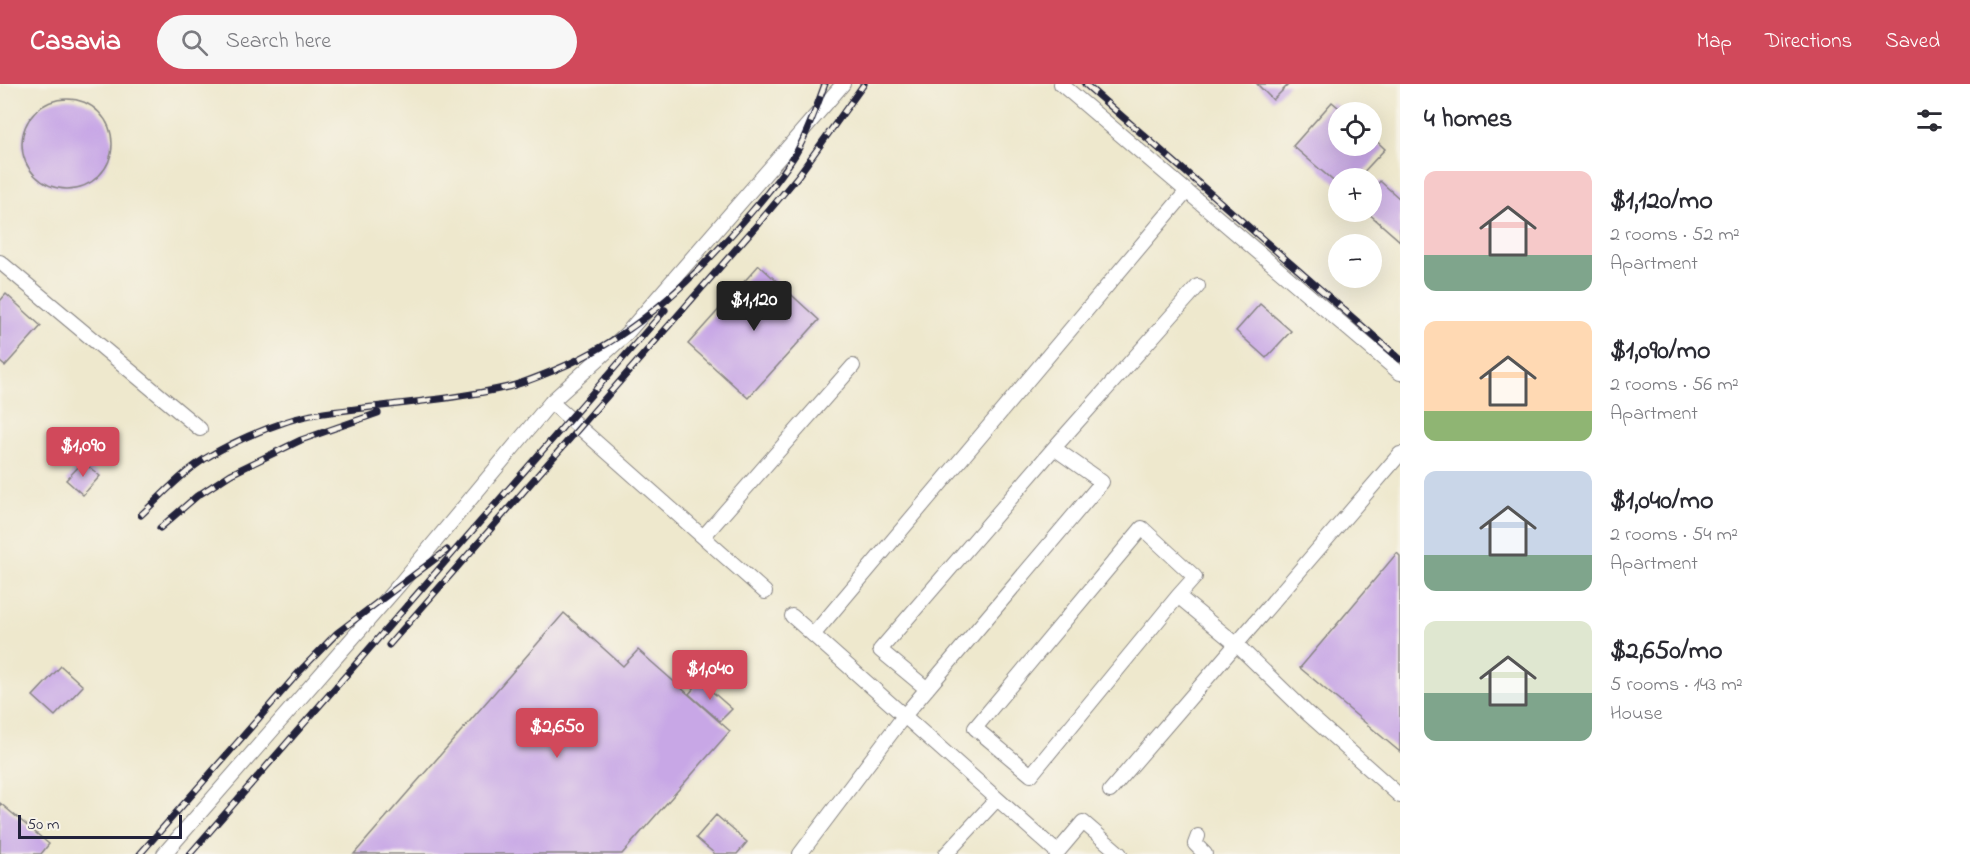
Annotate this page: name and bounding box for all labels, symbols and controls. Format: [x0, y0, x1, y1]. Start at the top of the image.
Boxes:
search box [157, 15, 577, 69]
text: Casavia [30, 22, 121, 63]
icon: search [178, 26, 211, 59]
text: Search here [226, 26, 331, 58]
text: Map [1696, 27, 1732, 57]
text: Directions [1765, 27, 1852, 57]
text: Saved [1885, 27, 1940, 57]
text: 4 homes [1424, 101, 1512, 139]
map controls [1328, 102, 1382, 288]
button: locate [1328, 102, 1382, 156]
icon: filters [1913, 104, 1946, 137]
button: + [1328, 168, 1382, 222]
text: $1,120/mo [1610, 183, 1713, 221]
icon: home [1472, 195, 1544, 267]
text: 2 rooms · 52 m² [1610, 221, 1740, 250]
button: − [1328, 234, 1382, 288]
text: Apartment [1610, 250, 1698, 279]
pin: $1,120 [705, 281, 803, 332]
text: $1,120 [731, 286, 777, 315]
text: $1,090/mo [1610, 333, 1711, 371]
icon: home [1472, 345, 1544, 417]
text: 2 rooms · 56 m² [1610, 371, 1739, 400]
text: Apartment [1610, 400, 1698, 429]
pin: $1,090 [34, 427, 132, 478]
text: $1,090 [60, 432, 106, 461]
text: $1,040/mo [1610, 483, 1713, 521]
icon: home [1472, 495, 1544, 567]
text: 2 rooms · 54 m² [1610, 521, 1738, 550]
text: Apartment [1610, 550, 1698, 579]
text: $2,650/mo [1610, 633, 1722, 671]
icon: home [1472, 645, 1544, 717]
pin: $1,040 [661, 650, 759, 701]
text: $1,040 [686, 655, 734, 684]
text: 5 rooms · 143 m² [1610, 671, 1743, 700]
text: House [1610, 700, 1663, 729]
pin: $2,650 [508, 708, 606, 759]
text: $2,650 [530, 713, 584, 742]
scale bar [18, 812, 182, 840]
text: 50 m [27, 813, 59, 837]

